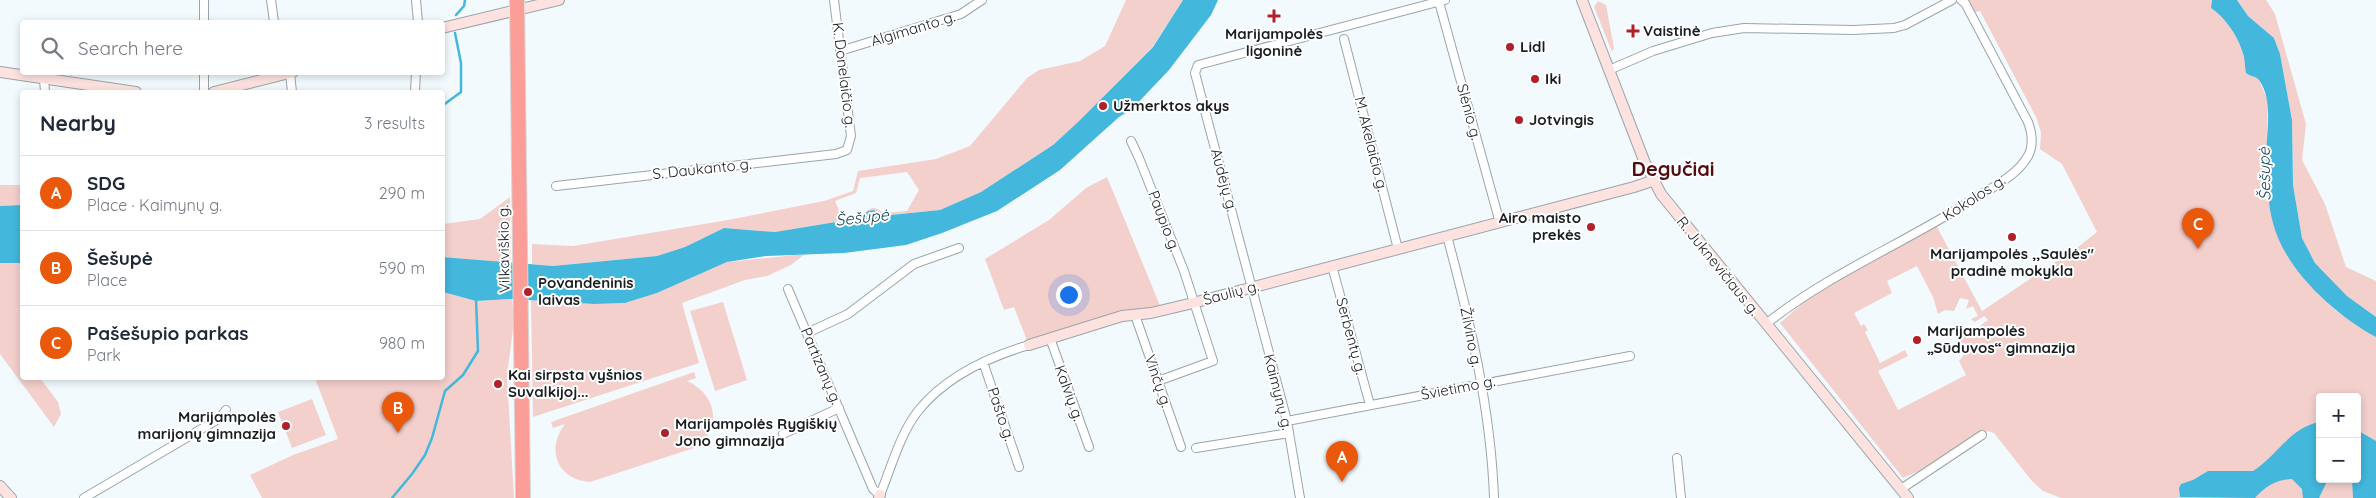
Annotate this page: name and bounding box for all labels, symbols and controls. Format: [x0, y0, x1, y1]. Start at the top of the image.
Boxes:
street label: Algimanto g. [868, 7, 957, 50]
marker: Marijampolės ligoninė [1267, 9, 1281, 23]
search box [20, 20, 445, 75]
street label: K. Donelaičio g. [829, 21, 860, 129]
place label: Vaistinė [1643, 21, 1701, 40]
place label: Marijampolės ligoninė [1225, 24, 1323, 60]
marker: Vaistinė [1627, 25, 1639, 37]
icon: search [38, 34, 66, 62]
text: Search here [78, 36, 183, 60]
place label: Lidl [1520, 37, 1545, 56]
marker: Lidl [1504, 41, 1516, 53]
place label: Iki [1545, 69, 1561, 88]
marker: Iki [1529, 73, 1541, 85]
street label: Slėnio g. [1453, 82, 1486, 142]
street label: M. Akelaičio g. [1351, 94, 1392, 193]
place label: Užmerktos akys [1113, 96, 1229, 115]
marker: Užmerktos akys [1097, 100, 1109, 112]
text: Nearby [40, 110, 116, 136]
place label: Jotvingis [1529, 110, 1594, 129]
text: 3 results [364, 113, 425, 133]
marker: Jotvingis [1513, 114, 1525, 126]
street label: Audėjų g. [1207, 146, 1242, 213]
water label: Šešupė [2254, 146, 2274, 201]
street label: S. Daukanto g. [651, 154, 752, 183]
district label: Degučiai [1632, 156, 1714, 181]
street label: Kokolos g. [1939, 170, 2009, 225]
text: SDG [87, 171, 125, 195]
text: A [51, 183, 61, 203]
text: 290 m [379, 183, 425, 203]
street label: Paupio g. [1144, 188, 1185, 254]
text: Place · Kaimynų g. [87, 195, 222, 215]
water label: Šešupė [834, 204, 891, 230]
street label: Vilkaviškio g. [493, 205, 514, 293]
place label: Airo maisto prekės [1499, 208, 1581, 244]
pin: C [2182, 208, 2214, 249]
street label: R. Juknevičiaus g. [1673, 212, 1764, 319]
marker: Airo maisto prekės [1585, 221, 1597, 233]
marker: Marijampolės ,,Saulės" pradinė mokykla [2006, 231, 2018, 243]
place label: Marijampolės ,,Saulės" pradinė mokykla [1930, 244, 2094, 280]
text: Šešupė [87, 246, 153, 270]
text: B [51, 258, 61, 278]
text: 590 m [379, 258, 425, 278]
text: Place [87, 270, 127, 290]
place label: Povandeninis laivas [538, 273, 633, 309]
street label: Šaulių g. [1201, 276, 1261, 309]
your location [1056, 282, 1082, 308]
marker: Povandeninis laivas [522, 286, 534, 298]
street label: Serbentų g. [1332, 295, 1371, 376]
street label: Žilvino g. [1456, 305, 1487, 369]
text: Pašešupio parkas [87, 321, 249, 345]
place label: Marijampolės „Sūduvos“ gimnazija [1927, 321, 2075, 357]
street label: Partizanų g. [797, 324, 846, 407]
text: C [51, 333, 61, 353]
text: 980 m [379, 333, 425, 353]
marker: Marijampolės „Sūduvos“ gimnazija [1911, 334, 1923, 346]
text: Park [87, 345, 121, 365]
street label: Vinčų g. [1141, 352, 1176, 410]
street label: Kaimynų g. [1260, 352, 1297, 432]
street label: Kalvių g. [1051, 362, 1088, 423]
place label: Kai sirpsta vyšnios Suvalkijoj... [508, 365, 642, 401]
street label: Švietimo g. [1419, 371, 1497, 404]
marker: Kai sirpsta vyšnios Suvalkijoj... [492, 378, 504, 390]
street label: Pašto g. [983, 385, 1019, 443]
pin: B [382, 392, 414, 433]
map controls [2316, 393, 2361, 483]
button: + [2316, 393, 2361, 438]
place label: Marijampolės marijonų gimnazija [138, 407, 276, 443]
place label: Marijampolės Rygiškių Jono gimnazija [675, 414, 837, 450]
marker: Marijampolės marijonų gimnazija [280, 420, 292, 432]
marker: Marijampolės Rygiškių Jono gimnazija [659, 427, 671, 439]
button: − [2316, 438, 2361, 483]
pin: A [1326, 441, 1358, 482]

